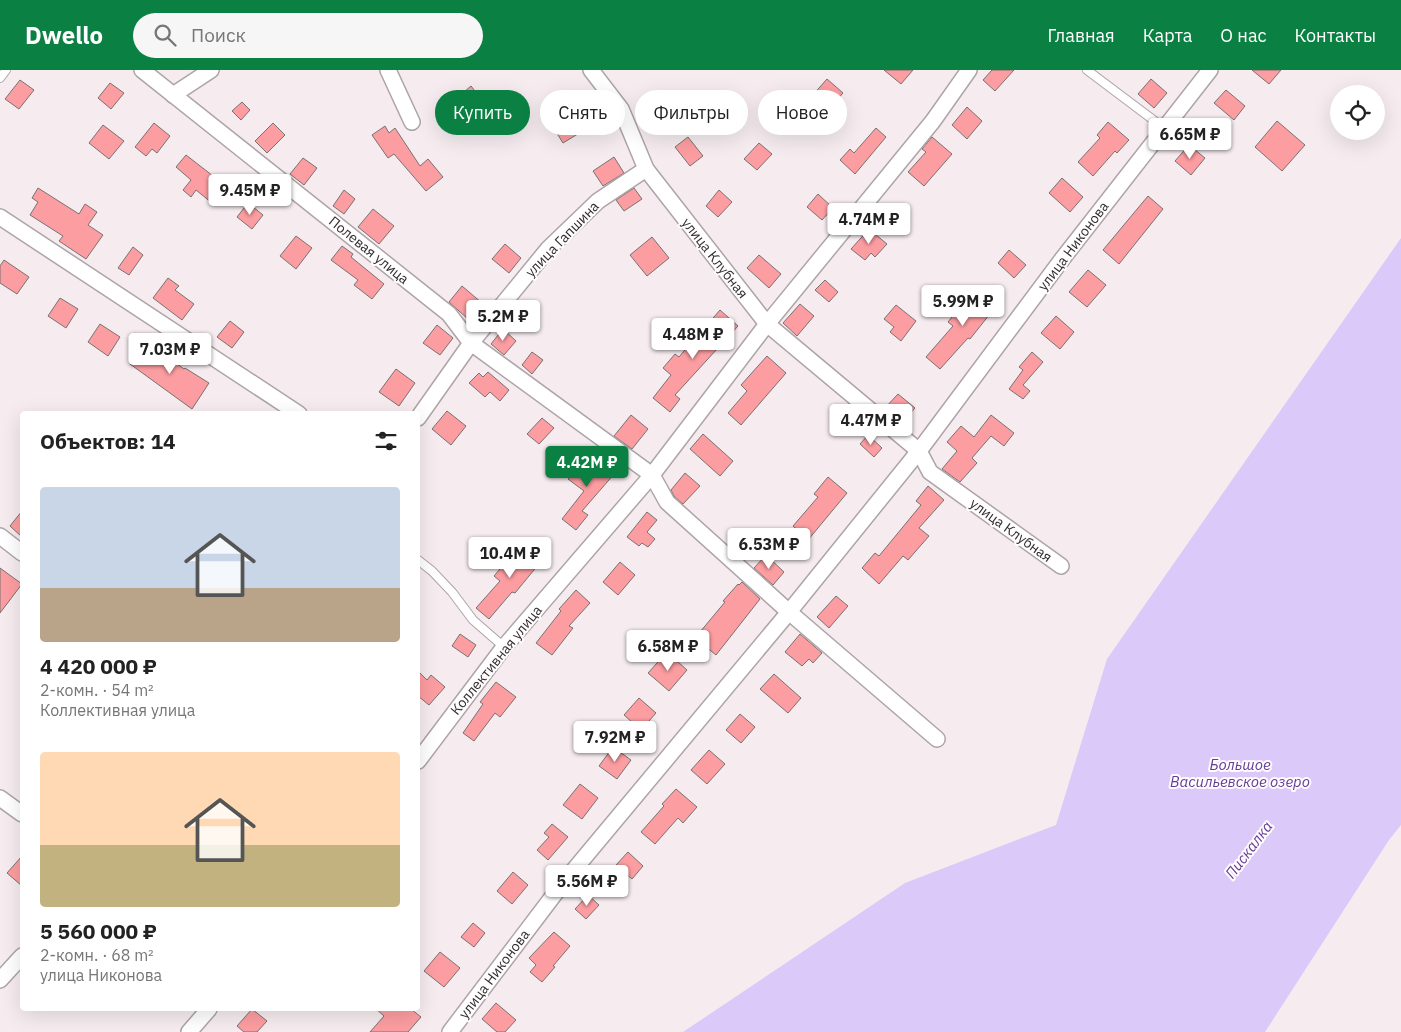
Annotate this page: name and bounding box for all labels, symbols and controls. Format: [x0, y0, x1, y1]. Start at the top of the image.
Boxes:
search box [133, 13, 483, 58]
text: Dwello [25, 19, 103, 51]
icon: search [151, 21, 179, 49]
text: Поиск [191, 23, 246, 47]
text: Главная [1047, 24, 1115, 47]
text: Карта [1143, 24, 1192, 47]
text: О нас [1220, 24, 1267, 47]
text: Контакты [1295, 24, 1376, 47]
map controls [1330, 85, 1385, 140]
button: locate [1330, 85, 1385, 140]
chip: Купить [435, 90, 530, 135]
chip: Снять [540, 90, 625, 135]
chip: Фильтры [635, 90, 748, 135]
chip: Новое [758, 90, 847, 135]
pin: 6.65M ₽ [1144, 118, 1236, 160]
text: 6.65M ₽ [1159, 124, 1221, 144]
pin: 9.45M ₽ [204, 174, 296, 216]
text: 9.45M ₽ [219, 180, 281, 200]
street label: улица Гапшина [521, 197, 603, 281]
street label: улица Никонова [1034, 198, 1113, 294]
pin: 4.74M ₽ [823, 202, 915, 245]
text: 4.74M ₽ [838, 209, 900, 229]
street label: Полевая улица [325, 212, 413, 288]
street label: улица Клубная [678, 214, 752, 302]
pin: 5.99M ₽ [917, 284, 1009, 327]
text: 5.99M ₽ [932, 291, 994, 311]
pin: 5.2M ₽ [462, 300, 544, 342]
text: 5.2M ₽ [477, 306, 529, 326]
pin: 4.48M ₽ [647, 318, 739, 360]
text: 4.48M ₽ [662, 324, 724, 344]
pin: 7.03M ₽ [124, 332, 216, 375]
text: 7.03M ₽ [139, 339, 201, 359]
pin: 4.47M ₽ [825, 404, 917, 446]
text: 4.47M ₽ [840, 410, 902, 430]
text: Объектов: 14 [40, 427, 176, 455]
icon: filters [372, 427, 400, 455]
pin: 4.42M ₽ [541, 446, 633, 488]
text: 4.42M ₽ [556, 452, 618, 472]
street label: улица Клубная [966, 494, 1056, 566]
icon: home [175, 520, 265, 610]
pin: 6.53M ₽ [723, 528, 815, 570]
text: 6.53M ₽ [738, 534, 800, 554]
pin: 10.4M ₽ [464, 536, 556, 579]
text: 10.4M ₽ [479, 543, 541, 563]
street label: Коллективная улица [446, 601, 546, 718]
pin: 6.58M ₽ [622, 630, 714, 672]
text: 6.58M ₽ [637, 636, 699, 656]
text: 4 420 000 ₽ [40, 652, 157, 680]
text: 2-комн. · 54 m² [40, 680, 154, 700]
text: Коллективная улица [40, 700, 195, 720]
pin: 7.92M ₽ [569, 720, 661, 763]
text: 7.92M ₽ [584, 727, 646, 747]
water label: Большое Васильевское озеро [1170, 755, 1310, 791]
icon: home [175, 785, 265, 875]
water label: Пискалка [1221, 817, 1277, 882]
pin: 5.56M ₽ [541, 864, 633, 907]
text: 5.56M ₽ [556, 871, 618, 891]
text: 5 560 000 ₽ [40, 917, 157, 945]
street label: улица Никонова [455, 926, 534, 1022]
text: 2-комн. · 68 m² [40, 945, 154, 965]
text: улица Никонова [40, 965, 162, 985]

